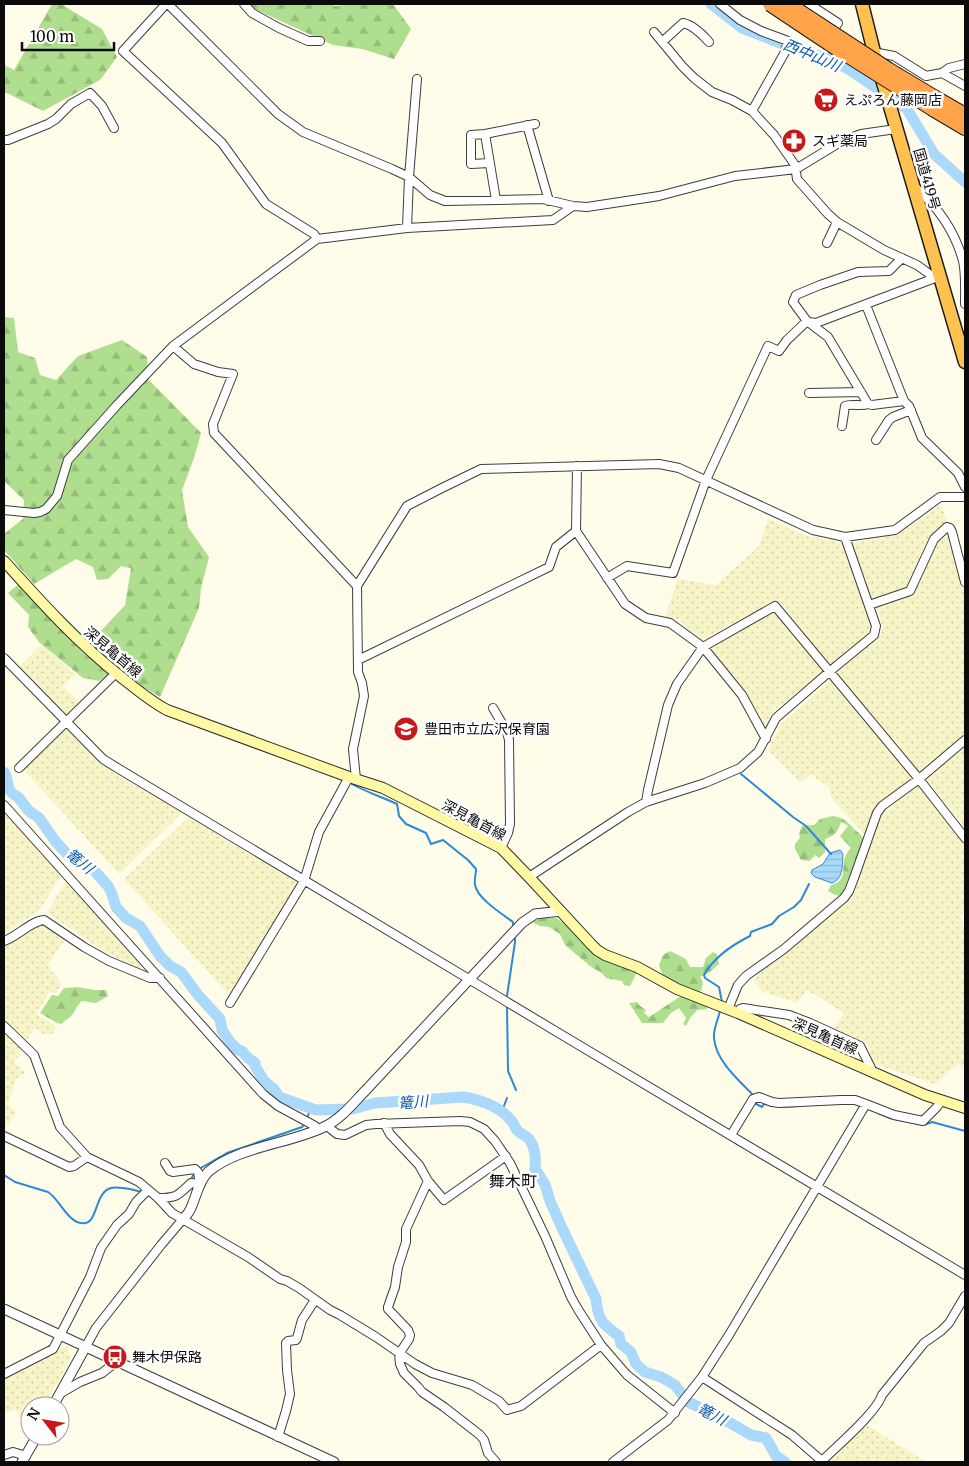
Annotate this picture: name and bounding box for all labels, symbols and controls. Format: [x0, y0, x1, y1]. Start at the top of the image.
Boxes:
scale bar [22, 20, 115, 52]
text: 100 m [30, 27, 74, 46]
water label: 西中山川 [781, 35, 845, 76]
supermarket icon: えぷろん藤岡店 [813, 87, 839, 113]
place label: えぷろん藤岡店 [844, 91, 942, 109]
pharmacy icon: スギ薬局 [781, 128, 807, 154]
place label: スギ薬局 [812, 132, 868, 150]
street label: 国道419号 [910, 146, 944, 212]
street label: 深見亀首線 [80, 623, 146, 681]
school or university icon: 豊田市立広沢保育園 [393, 716, 419, 742]
place label: 豊田市立広沢保育園 [424, 720, 550, 738]
street label: 深見亀首線 [439, 796, 509, 844]
water label: 篭川 [62, 844, 99, 879]
street label: 深見亀首線 [789, 1014, 861, 1058]
water label: 篭川 [397, 1091, 431, 1113]
district label: 舞木町 [489, 1171, 537, 1191]
bus stop icon: 舞木伊保路 [102, 1344, 128, 1370]
place label: 舞木伊保路 [132, 1348, 202, 1366]
north arrow [20, 1396, 70, 1446]
water label: 篭川 [694, 1399, 731, 1430]
text: N [23, 1405, 44, 1424]

